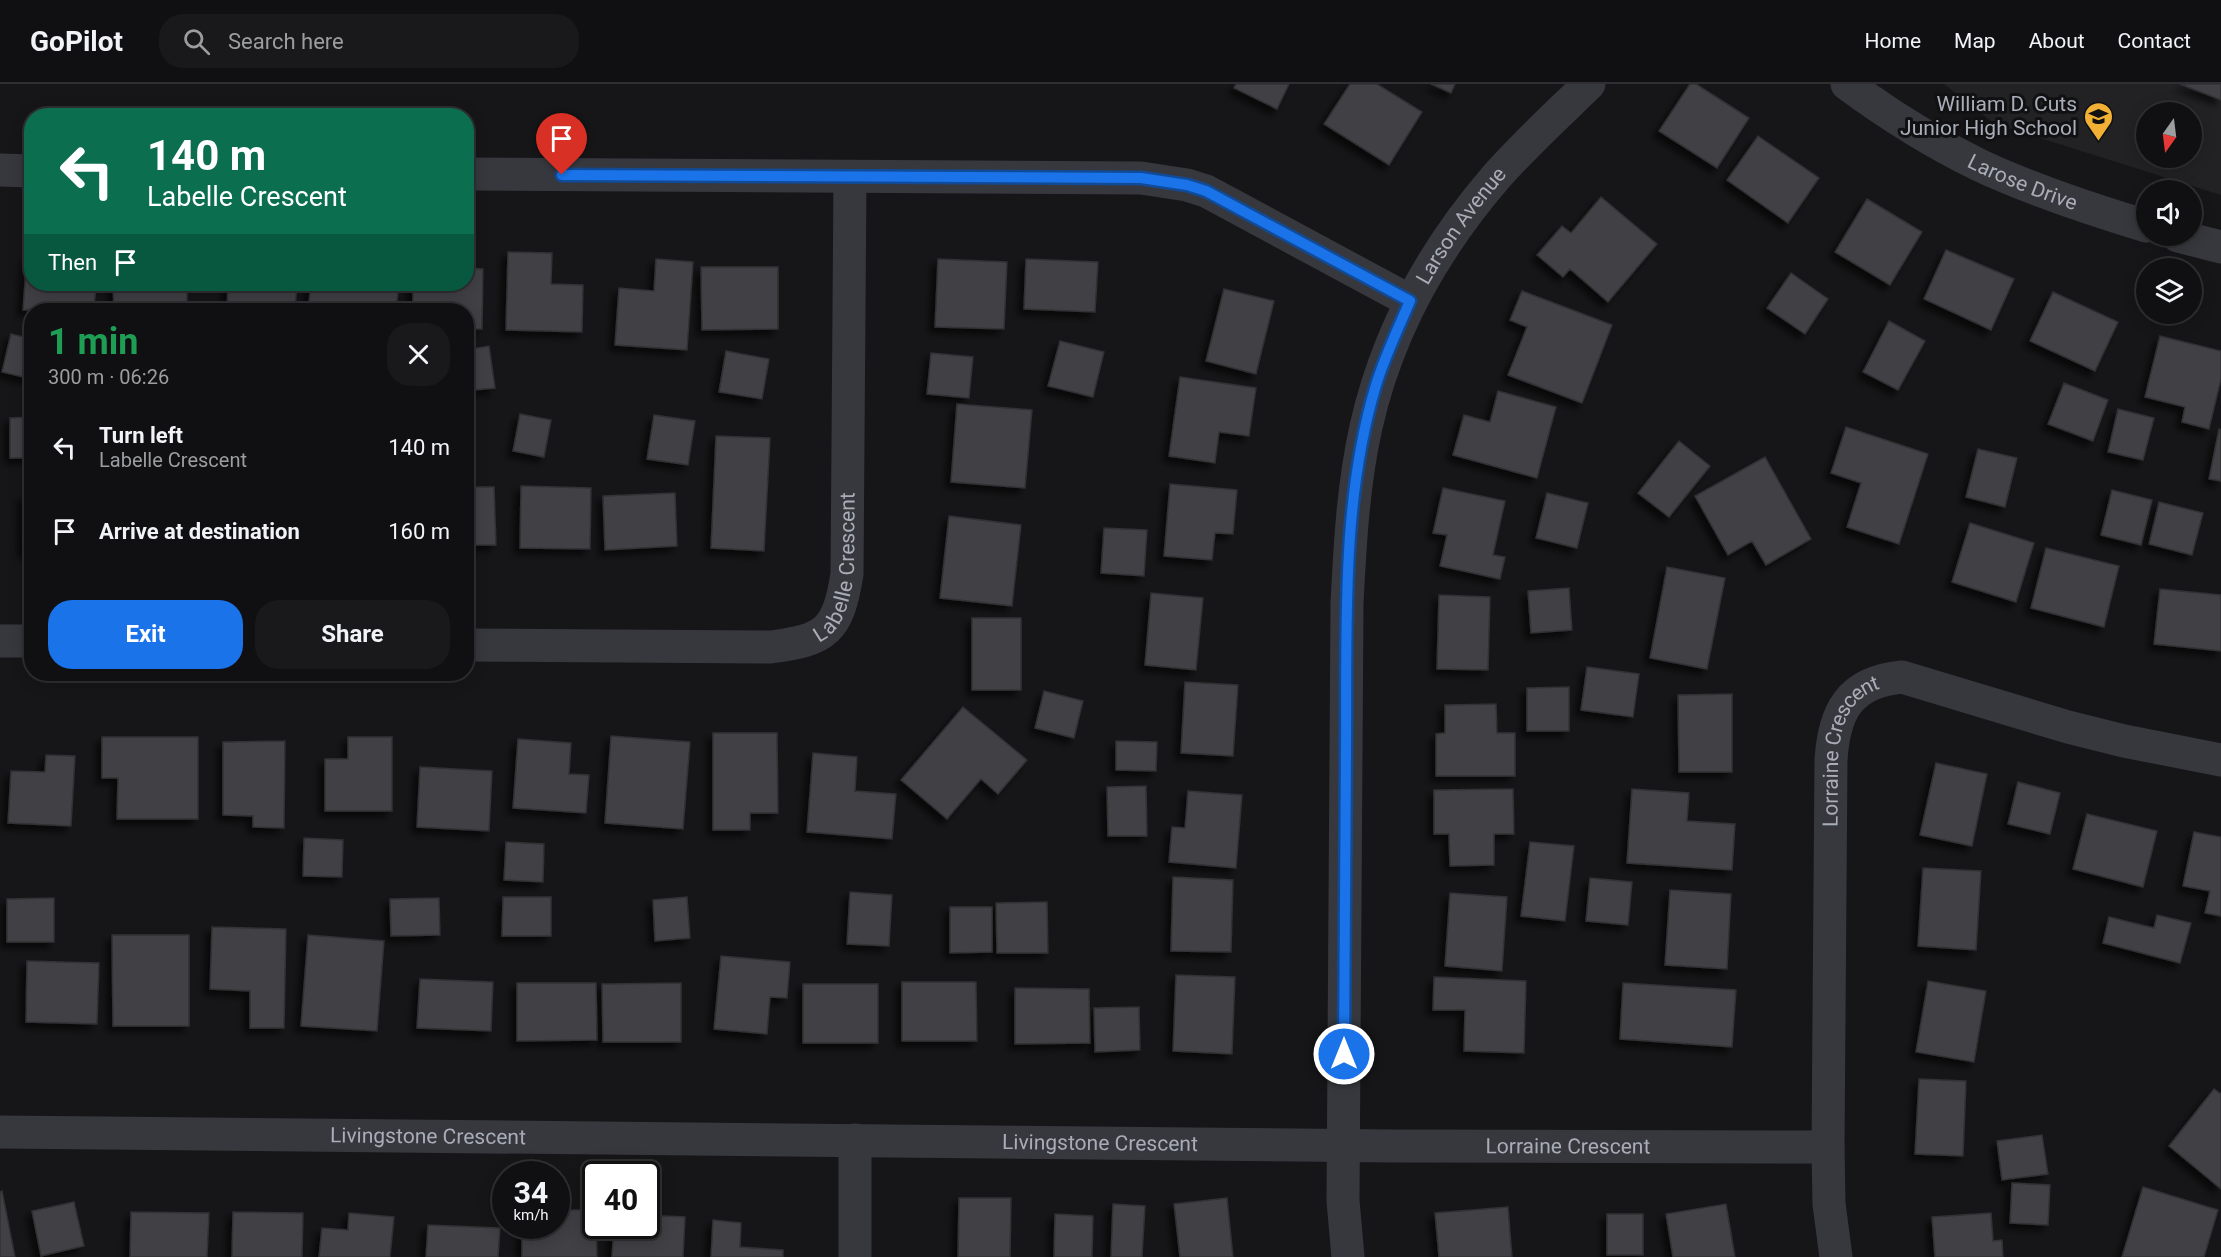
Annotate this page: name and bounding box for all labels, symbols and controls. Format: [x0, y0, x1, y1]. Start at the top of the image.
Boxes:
search box [159, 14, 579, 68]
text: GoPilot [30, 25, 123, 58]
icon: search [180, 25, 213, 58]
text: Search here [228, 29, 344, 54]
text: Home [1865, 29, 1921, 53]
text: Map [1954, 29, 1996, 53]
text: About [2029, 29, 2085, 53]
text: Contact [2118, 29, 2191, 53]
place label: William D. Cuts Junior High School [1900, 92, 2077, 140]
school or university icon: William D. Cuts Junior High School [2082, 100, 2114, 142]
north arrow [2136, 102, 2202, 168]
map controls [2136, 102, 2202, 324]
pin [536, 113, 587, 175]
icon: arrive [545, 122, 578, 155]
text: 140 m [147, 131, 266, 180]
icon: left [48, 132, 126, 210]
street label: Larose Drive [1964, 149, 2080, 215]
street label: Larson Avenue [1411, 162, 1511, 288]
button: sound [2136, 180, 2202, 246]
text: Labelle Crescent [147, 181, 347, 213]
icon: arrive [109, 246, 142, 279]
text: Then [48, 250, 97, 275]
button: layers [2136, 258, 2202, 324]
text: 1 min [48, 321, 139, 363]
button: close [387, 323, 450, 386]
text: 300 m · 06:26 [48, 365, 169, 389]
text: Turn left [99, 423, 183, 448]
icon: left [48, 431, 81, 464]
text: 140 m [388, 435, 450, 460]
text: Labelle Crescent [99, 448, 247, 472]
street label: Labelle Crescent [809, 492, 860, 647]
icon: arrive [48, 515, 81, 548]
text: Arrive at destination [99, 519, 300, 544]
text: 160 m [388, 519, 450, 544]
button: Exit [48, 600, 243, 669]
button: Share [255, 600, 450, 669]
street label: Lorraine Crescent [1818, 670, 1882, 827]
position arrow [1312, 1022, 1376, 1086]
street label: Livingstone Crescent [330, 1123, 526, 1149]
street label: Livingstone Crescent [1002, 1130, 1198, 1156]
street label: Lorraine Crescent [1485, 1134, 1651, 1159]
speed limit sign: 40 [582, 1161, 660, 1239]
text: 34 [514, 1175, 548, 1210]
text: km/h [513, 1206, 549, 1224]

